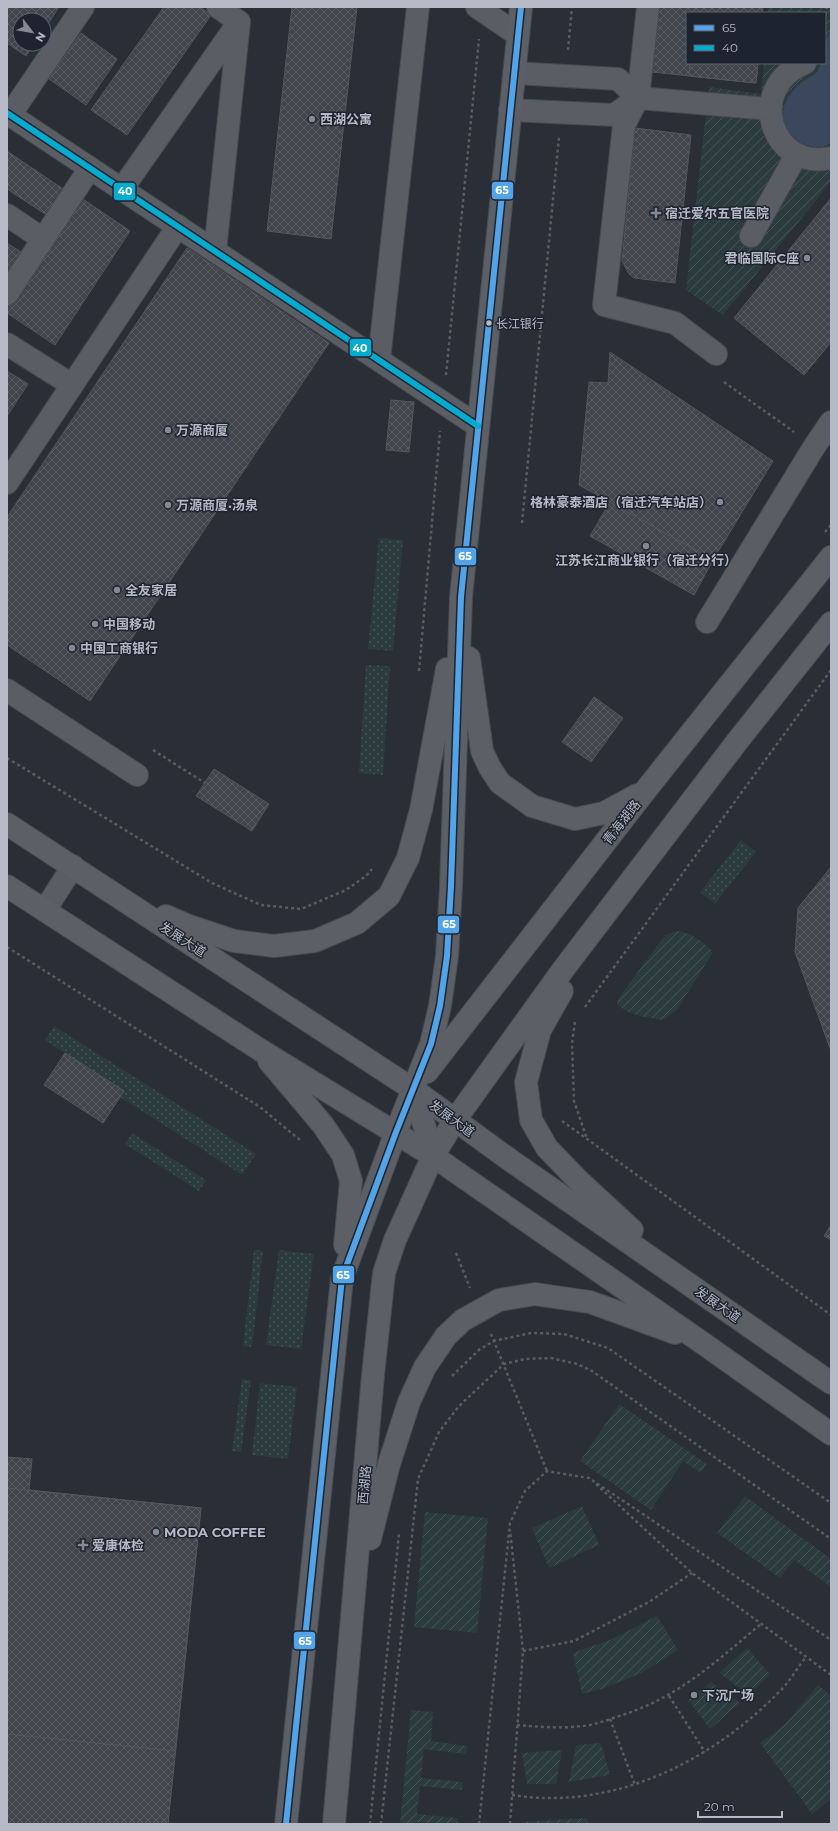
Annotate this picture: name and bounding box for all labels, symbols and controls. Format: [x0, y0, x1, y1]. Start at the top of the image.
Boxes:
north arrow [12, 12, 52, 52]
legend [686, 12, 826, 64]
text: 65 [722, 20, 736, 35]
text: N [32, 30, 49, 45]
text: 40 [722, 40, 738, 55]
place label: 西湖公寓 [320, 111, 372, 127]
marker: 西湖公寓 [307, 114, 317, 124]
line badge: 65 [491, 181, 514, 200]
line badge: 40 [113, 182, 136, 201]
text: 65 [495, 183, 509, 197]
text: 40 [117, 184, 133, 198]
place label: 宿迁爱尔五官医院 [665, 205, 769, 221]
marker: 宿迁爱尔五官医院 [650, 207, 662, 219]
place label: 君临国际C座 [725, 250, 799, 266]
marker: 君临国际C座 [802, 253, 812, 263]
place label: 长江银行 [496, 316, 544, 331]
marker: 长江银行 [484, 318, 494, 328]
line badge: 40 [349, 338, 372, 357]
text: 40 [352, 341, 368, 355]
place label: 万源商厦 [176, 422, 228, 438]
marker: 万源商厦 [163, 425, 173, 435]
place label: 格林豪泰酒店（宿迁汽车站店） [530, 494, 712, 510]
place label: 万源商厦·汤泉 [176, 497, 258, 513]
marker: 格林豪泰酒店（宿迁汽车站店） [715, 497, 725, 507]
marker: 万源商厦·汤泉 [163, 500, 173, 510]
marker: 江苏长江商业银行（宿迁分行） [641, 541, 651, 551]
line badge: 65 [454, 547, 477, 566]
text: 65 [458, 549, 472, 563]
place label: 江苏长江商业银行（宿迁分行） [555, 552, 737, 568]
place label: 全友家居 [125, 582, 177, 598]
marker: 全友家居 [112, 585, 122, 595]
place label: 中国移动 [103, 616, 155, 632]
marker: 中国移动 [90, 619, 100, 629]
place label: 中国工商银行 [80, 640, 158, 656]
marker: 中国工商银行 [67, 643, 77, 653]
street label: 青海湖路 [599, 797, 643, 847]
line badge: 65 [437, 915, 460, 934]
text: 65 [442, 917, 456, 931]
street label: 发展大道 [157, 918, 209, 960]
street label: 发展大道 [426, 1096, 478, 1140]
line badge: 65 [332, 1265, 355, 1284]
text: 65 [336, 1268, 350, 1282]
street label: 发展大道 [692, 1283, 744, 1325]
street label: 西湖路 [354, 1465, 374, 1505]
place label: MODA COFFEE [164, 1524, 266, 1540]
marker: MODA COFFEE [151, 1527, 161, 1537]
place label: 爱康体检 [92, 1537, 144, 1553]
marker: 爱康体检 [77, 1539, 89, 1551]
line badge: 65 [293, 1631, 316, 1650]
text: 65 [298, 1634, 312, 1648]
place label: 下沉广场 [702, 1687, 754, 1703]
marker: 下沉广场 [689, 1690, 699, 1700]
scale bar [698, 1793, 782, 1819]
text: 20 m [704, 1799, 735, 1814]

